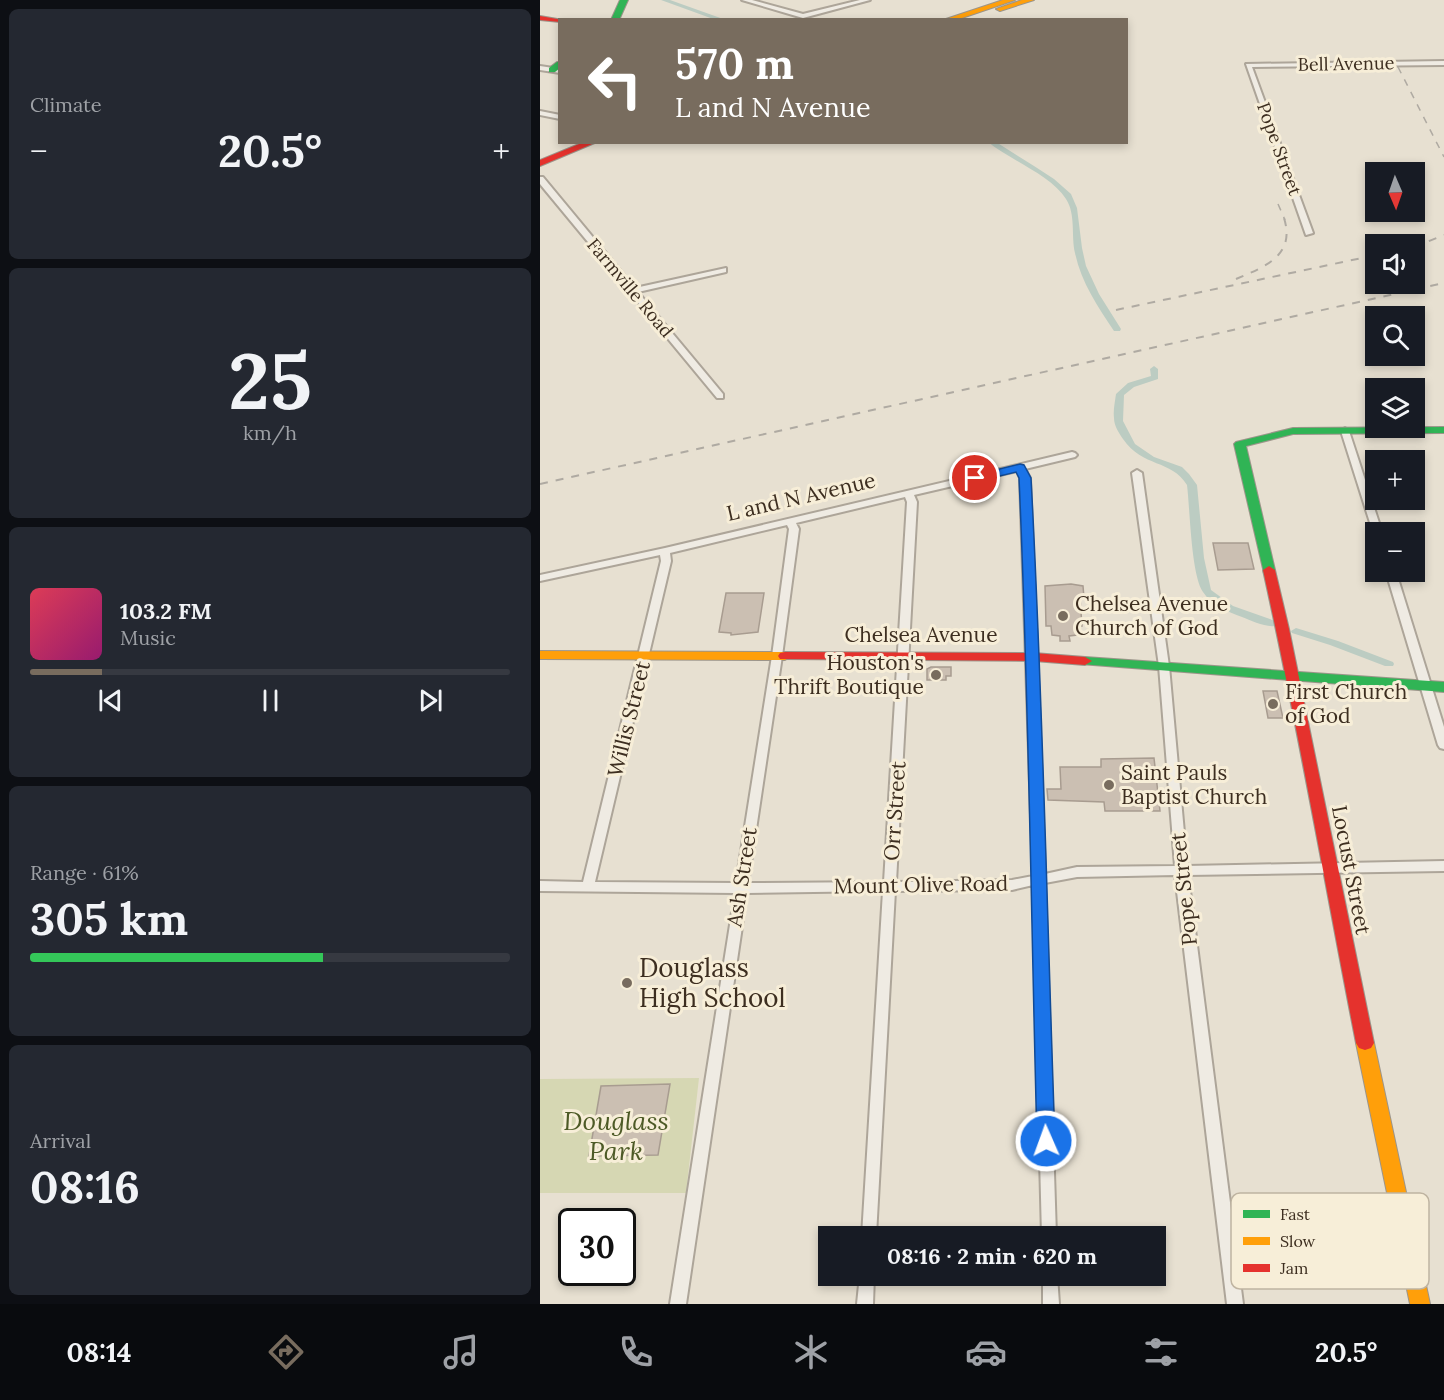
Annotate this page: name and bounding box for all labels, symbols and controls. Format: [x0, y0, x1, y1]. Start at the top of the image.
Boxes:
text: 570 m [675, 37, 794, 91]
icon: left [576, 42, 654, 120]
street label: Bell Avenue [1298, 51, 1395, 76]
text: L and N Avenue [675, 90, 871, 124]
text: Climate [30, 92, 102, 117]
street label: Pope Street [1252, 99, 1307, 199]
text: 20.5° [218, 122, 322, 179]
text: − [30, 130, 48, 172]
text: + [492, 130, 510, 172]
north arrow [1365, 162, 1425, 222]
map controls [1365, 162, 1425, 582]
street label: Farmville Road [582, 233, 679, 342]
button: sound [1365, 234, 1425, 294]
button: search [1365, 306, 1425, 366]
text: 25 [228, 331, 312, 430]
button: layers [1365, 378, 1425, 438]
text: km/h [243, 420, 297, 445]
button: + [1365, 450, 1425, 510]
pin [949, 452, 1000, 503]
icon: arrive [958, 461, 991, 494]
street label: L and N Avenue [724, 466, 878, 527]
button: − [1365, 522, 1425, 582]
place label: Chelsea Avenue Church of God [1075, 590, 1228, 641]
text: 103.2 FM [120, 597, 212, 625]
marker: Chelsea Avenue Church of God [1056, 609, 1070, 623]
street label: Chelsea Avenue [844, 621, 998, 648]
text: Music [120, 625, 176, 650]
place label: Houston's Thrift Boutique [774, 649, 924, 700]
street label: Willis Street [601, 657, 656, 780]
marker: Houston's Thrift Boutique [929, 668, 943, 682]
place label: First Church of God [1285, 678, 1407, 729]
icon: previous [94, 684, 127, 717]
icon: pause [254, 684, 287, 717]
icon: next [414, 684, 447, 717]
marker: First Church of God [1266, 697, 1280, 711]
street label: Orr Street [878, 759, 912, 862]
place label: Saint Pauls Baptist Church [1121, 759, 1267, 810]
marker: Saint Pauls Baptist Church [1102, 778, 1116, 792]
street label: Locust Street [1326, 803, 1377, 938]
street label: Ash Street [720, 824, 763, 930]
street label: Pope Street [1164, 830, 1203, 947]
text: Range · 61% [30, 860, 139, 885]
street label: Mount Olive Road [833, 869, 1009, 900]
text: 305 km [30, 890, 188, 947]
place label: Douglass High School [639, 951, 785, 1014]
marker: Douglass High School [620, 976, 634, 990]
park label: Douglass Park [563, 1104, 669, 1167]
position arrow [1014, 1109, 1078, 1173]
text: Arrival [30, 1128, 91, 1153]
text: 08:16 [30, 1158, 140, 1215]
legend [1231, 1193, 1429, 1289]
text: Fast [1280, 1204, 1311, 1224]
speed limit sign: 30 [558, 1208, 636, 1286]
text: Slow [1280, 1231, 1316, 1251]
text: 08:16 · 2 min · 620 m [887, 1242, 1097, 1270]
text: Jam [1279, 1258, 1308, 1278]
icon: directions [265, 1331, 307, 1373]
icon: music [440, 1331, 482, 1373]
icon: phone [615, 1331, 657, 1373]
icon: climate [790, 1331, 832, 1373]
icon: car [965, 1331, 1007, 1373]
icon: filters [1140, 1331, 1182, 1373]
text: 08:14 [67, 1335, 132, 1369]
text: 20.5° [1315, 1335, 1377, 1369]

